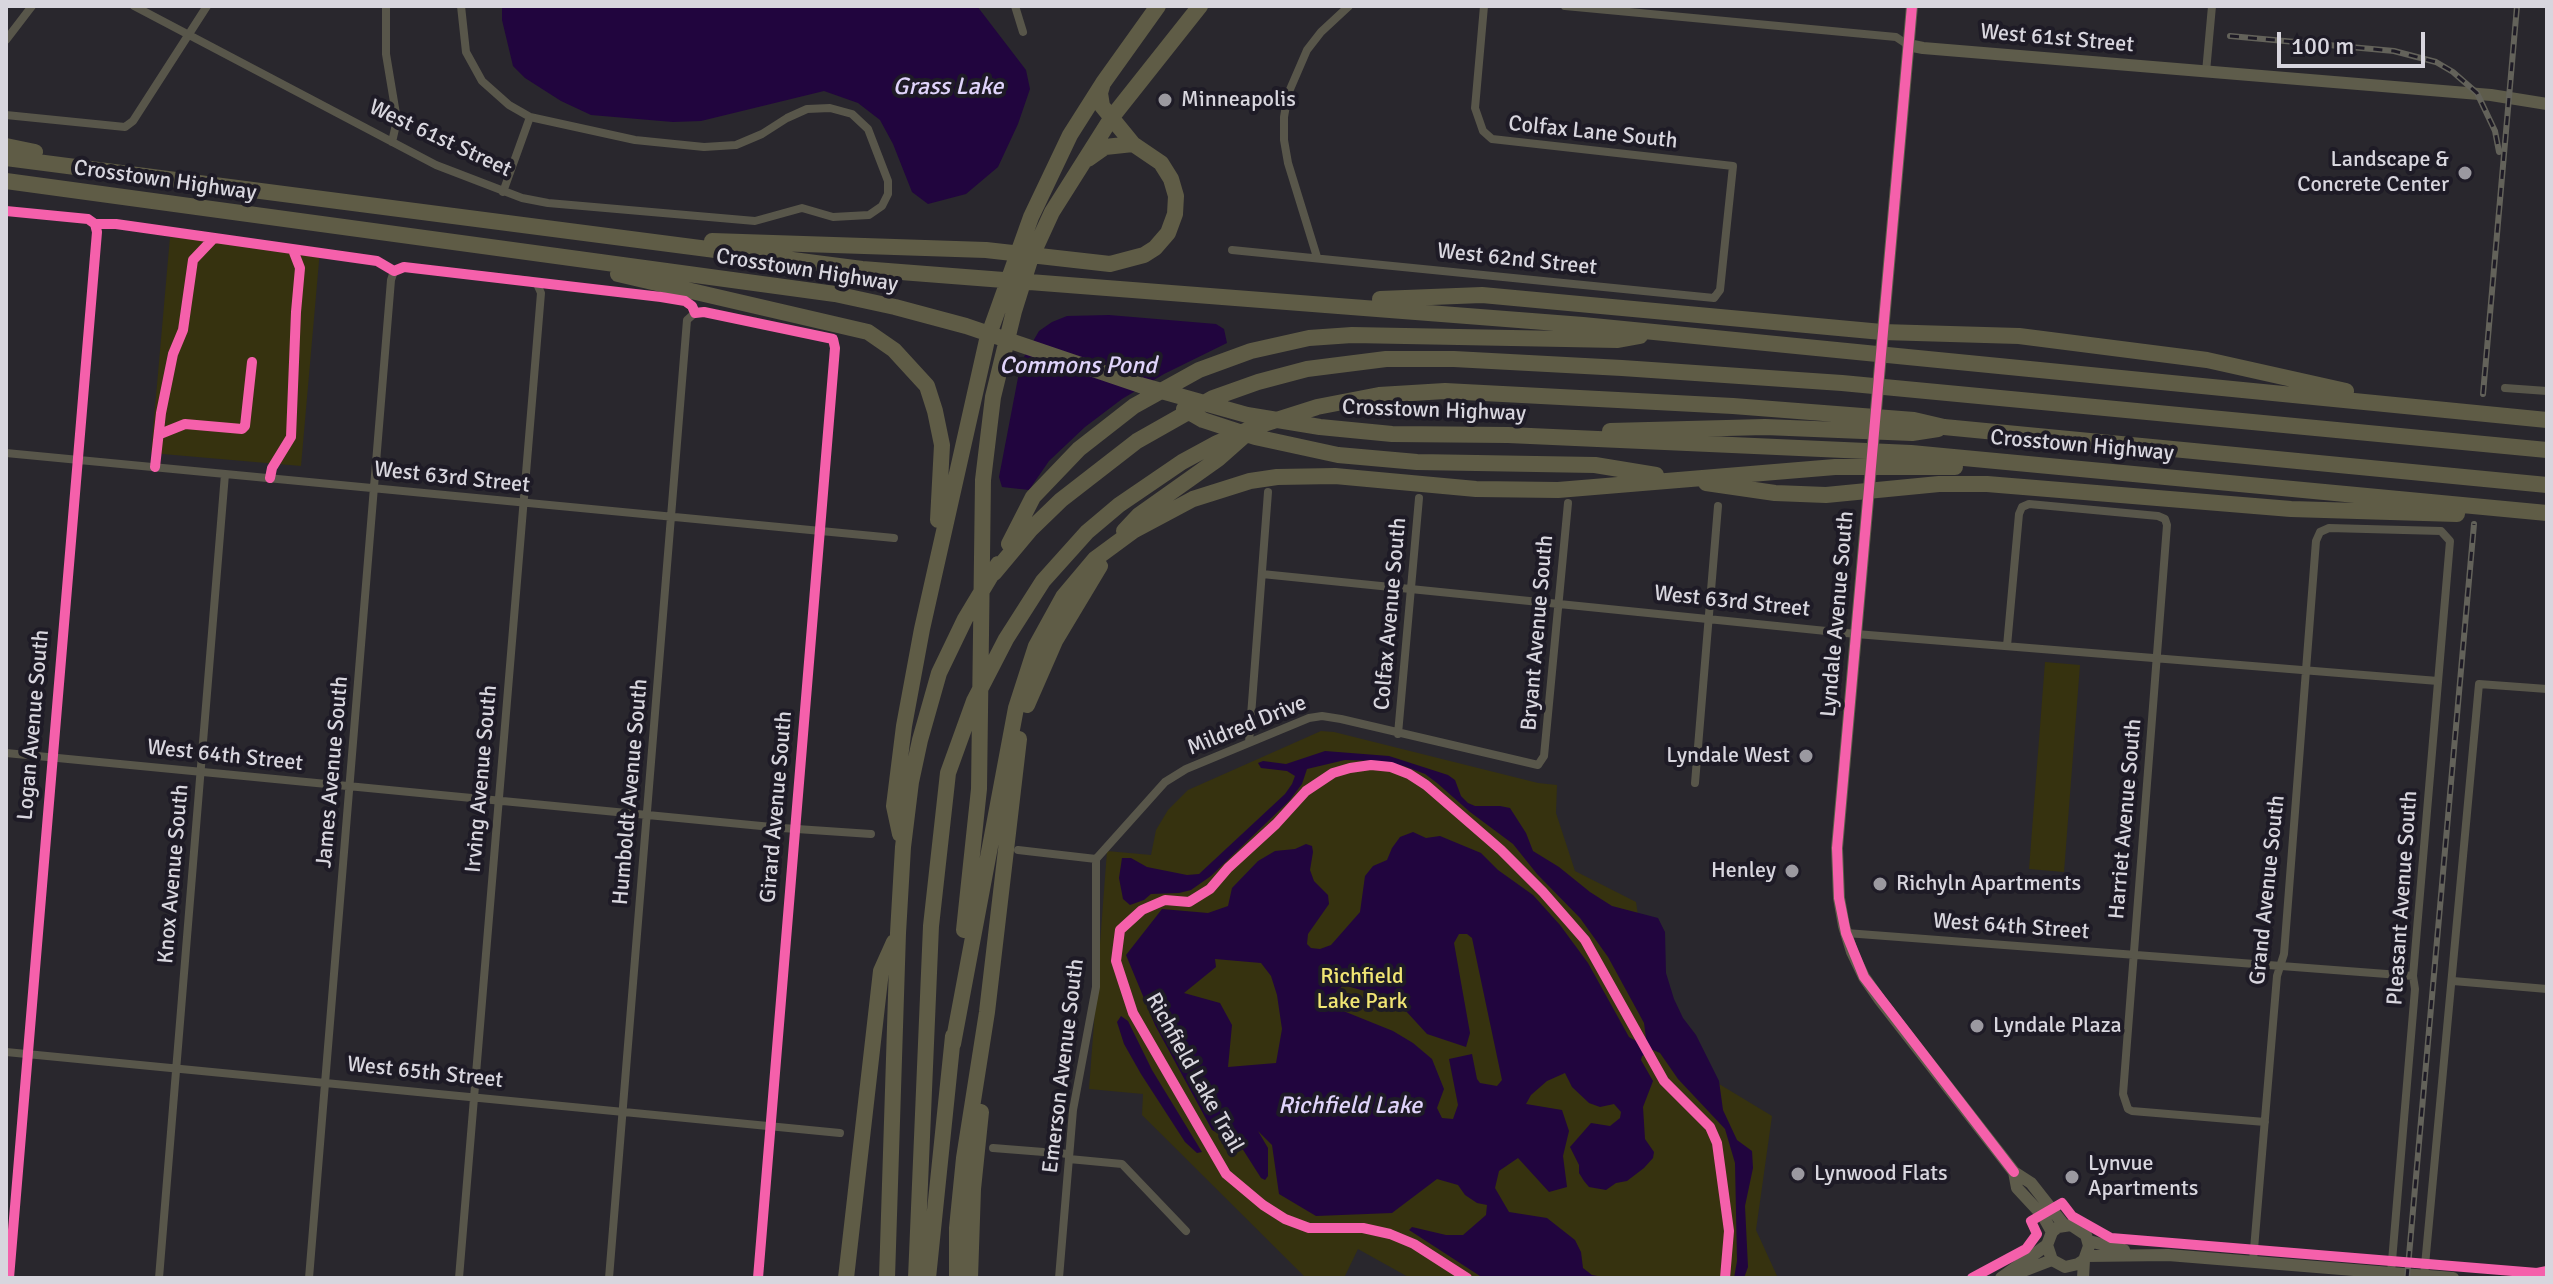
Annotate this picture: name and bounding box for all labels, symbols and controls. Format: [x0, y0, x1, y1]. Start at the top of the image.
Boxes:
scale bar [2281, 16, 2429, 66]
street label: West 61st Street [1979, 19, 2135, 59]
text: 100 m [2291, 31, 2354, 61]
water label: Grass Lake [893, 74, 1003, 102]
place label: Minneapolis [1181, 87, 1296, 113]
marker: Minneapolis [1156, 91, 1174, 109]
street label: West 61st Street [365, 94, 515, 184]
street label: Colfax Lane South [1507, 111, 1679, 155]
place label: Landscape & Concrete Center [2297, 147, 2449, 198]
street label: Crosstown Highway [72, 155, 258, 207]
marker: Landscape & Concrete Center [2456, 164, 2474, 182]
street label: West 62nd Street [1436, 238, 1598, 282]
street label: Crosstown Highway [714, 244, 900, 298]
water label: Commons Pond [999, 353, 1157, 381]
street label: Crosstown Highway [1342, 395, 1526, 427]
street label: Crosstown Highway [1989, 425, 2175, 467]
street label: West 63rd Street [373, 457, 531, 499]
street label: Lyndale Avenue South [1816, 510, 1860, 718]
street label: Colfax Avenue South [1369, 517, 1413, 711]
street label: Bryant Avenue South [1516, 534, 1560, 732]
street label: West 63rd Street [1653, 581, 1811, 623]
street label: Logan Avenue South [13, 629, 55, 821]
street label: James Avenue South [311, 675, 355, 869]
street label: Humboldt Avenue South [608, 678, 654, 906]
street label: Irving Avenue South [461, 684, 503, 874]
street label: Mildred Drive [1184, 690, 1310, 762]
street label: Girard Avenue South [755, 710, 799, 904]
street label: Harriet Avenue South [2104, 718, 2148, 920]
street label: West 64th Street [146, 735, 304, 777]
place label: Lyndale West [1666, 743, 1790, 769]
marker: Lyndale West [1797, 747, 1815, 765]
street label: Knox Avenue South [153, 783, 195, 965]
street label: Pleasant Avenue South [2382, 790, 2424, 1006]
street label: Grand Avenue South [2245, 794, 2291, 986]
place label: Henley [1711, 858, 1776, 884]
marker: Henley [1783, 862, 1801, 880]
place label: Richyln Apartments [1896, 871, 2081, 897]
marker: Richyln Apartments [1871, 875, 1889, 893]
street label: West 64th Street [1932, 908, 2090, 946]
street label: Emerson Avenue South [1038, 957, 1090, 1175]
park label: Richfield Lake Park [1316, 964, 1408, 1016]
street label: Richfield Lake Trail [1139, 989, 1249, 1157]
place label: Lyndale Plaza [1993, 1013, 2122, 1039]
marker: Lyndale Plaza [1968, 1017, 1986, 1035]
street label: West 65th Street [346, 1052, 504, 1094]
water label: Richfield Lake [1278, 1093, 1422, 1121]
place label: Lynvue Apartments [2088, 1151, 2198, 1202]
place label: Lynwood Flats [1814, 1161, 1948, 1187]
marker: Lynwood Flats [1789, 1165, 1807, 1183]
marker: Lynvue Apartments [2063, 1168, 2081, 1186]

